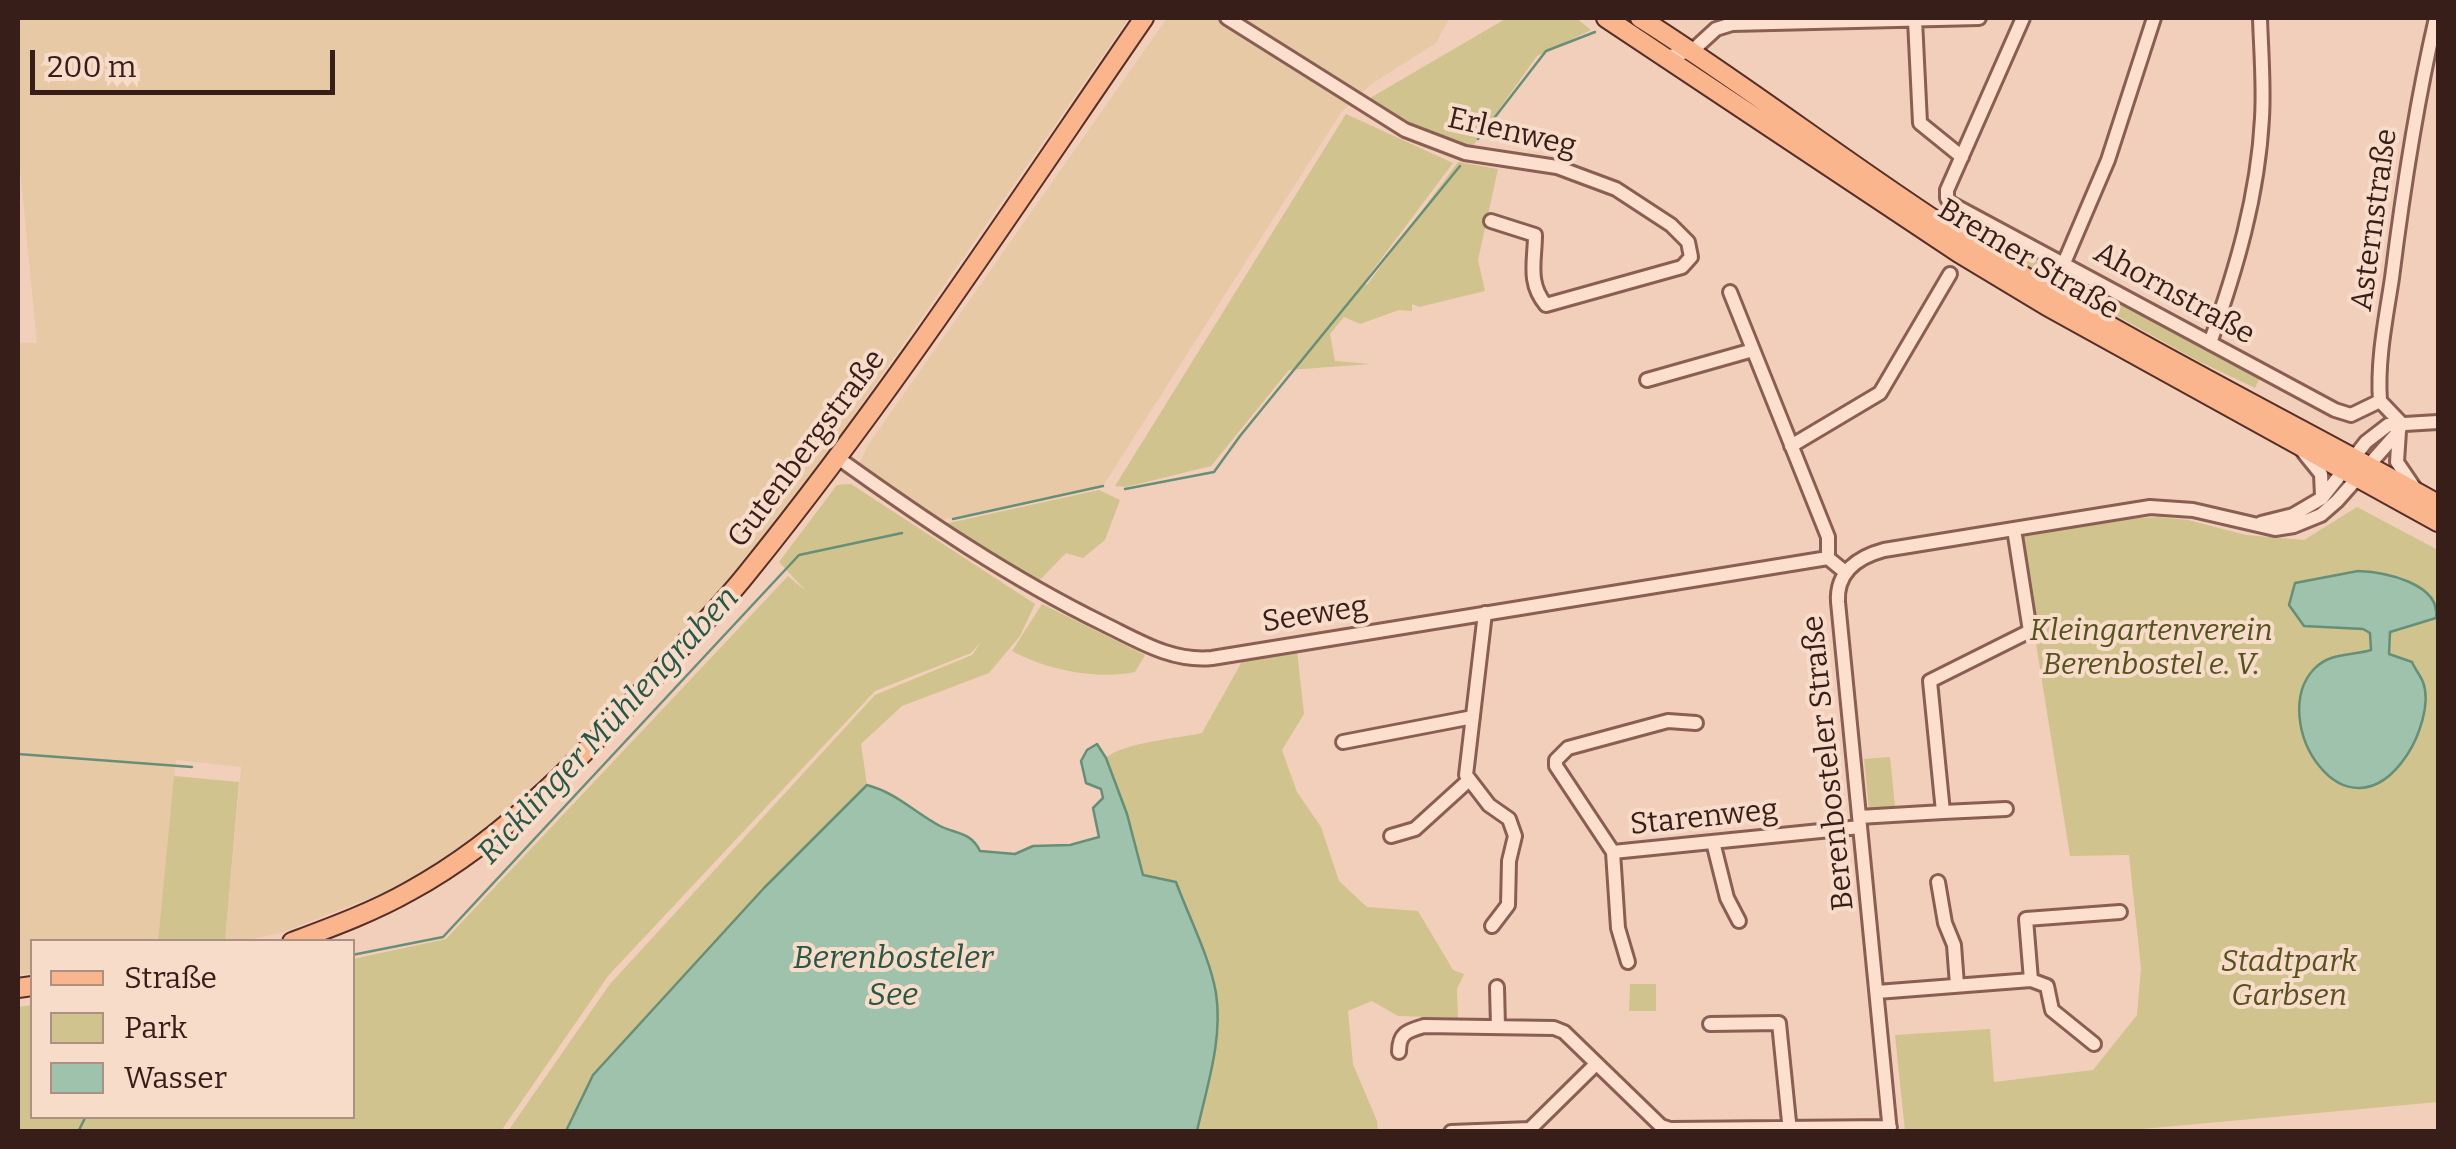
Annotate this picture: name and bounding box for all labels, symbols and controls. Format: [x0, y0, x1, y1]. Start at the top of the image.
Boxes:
scale bar [35, 30, 340, 92]
text: 200 m [47, 49, 136, 85]
street label: Erlenweg [1444, 101, 1580, 165]
street label: Asternstraße [2344, 127, 2406, 313]
street label: Bremer Straße [1931, 192, 2125, 328]
street label: Ahornstraße [2087, 235, 2261, 353]
street label: Gutenbergstraße [721, 343, 893, 555]
water label: Ricklinger Mühlengraben [471, 579, 747, 873]
street label: Seeweg [1260, 589, 1370, 641]
street label: Berenbosteler Straße [1796, 614, 1862, 912]
park label: Kleingartenverein Berenbostel e. V. [2029, 614, 2273, 684]
street label: Starenweg [1628, 792, 1780, 844]
legend [30, 939, 355, 1119]
water label: Berenbosteler See [793, 940, 993, 1015]
park label: Stadtpark Garbsen [2221, 945, 2357, 1016]
text: Straße [124, 960, 217, 996]
text: Park [124, 1010, 187, 1046]
text: Wasser [124, 1060, 227, 1096]

